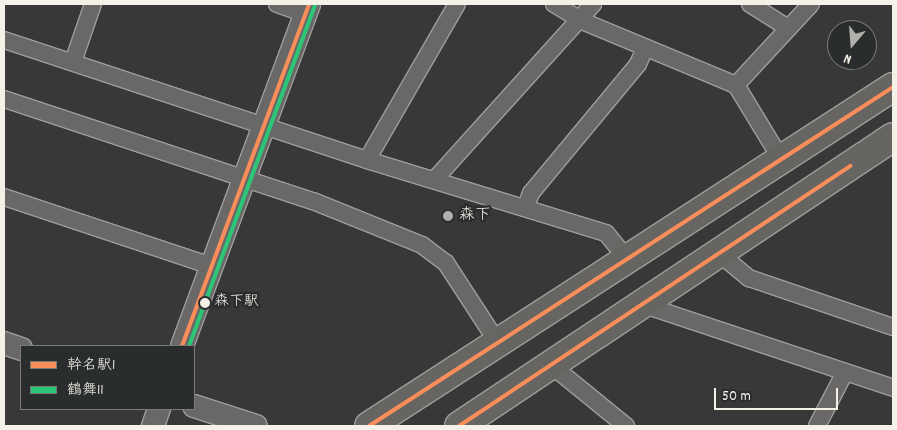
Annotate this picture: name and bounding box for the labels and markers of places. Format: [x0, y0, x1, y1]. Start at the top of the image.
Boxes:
place label: 森下 [459, 206, 491, 226]
marker: 森下 [441, 209, 455, 223]
place label: 森下駅 [214, 294, 259, 312]
marker: 森下駅 [200, 298, 210, 308]

